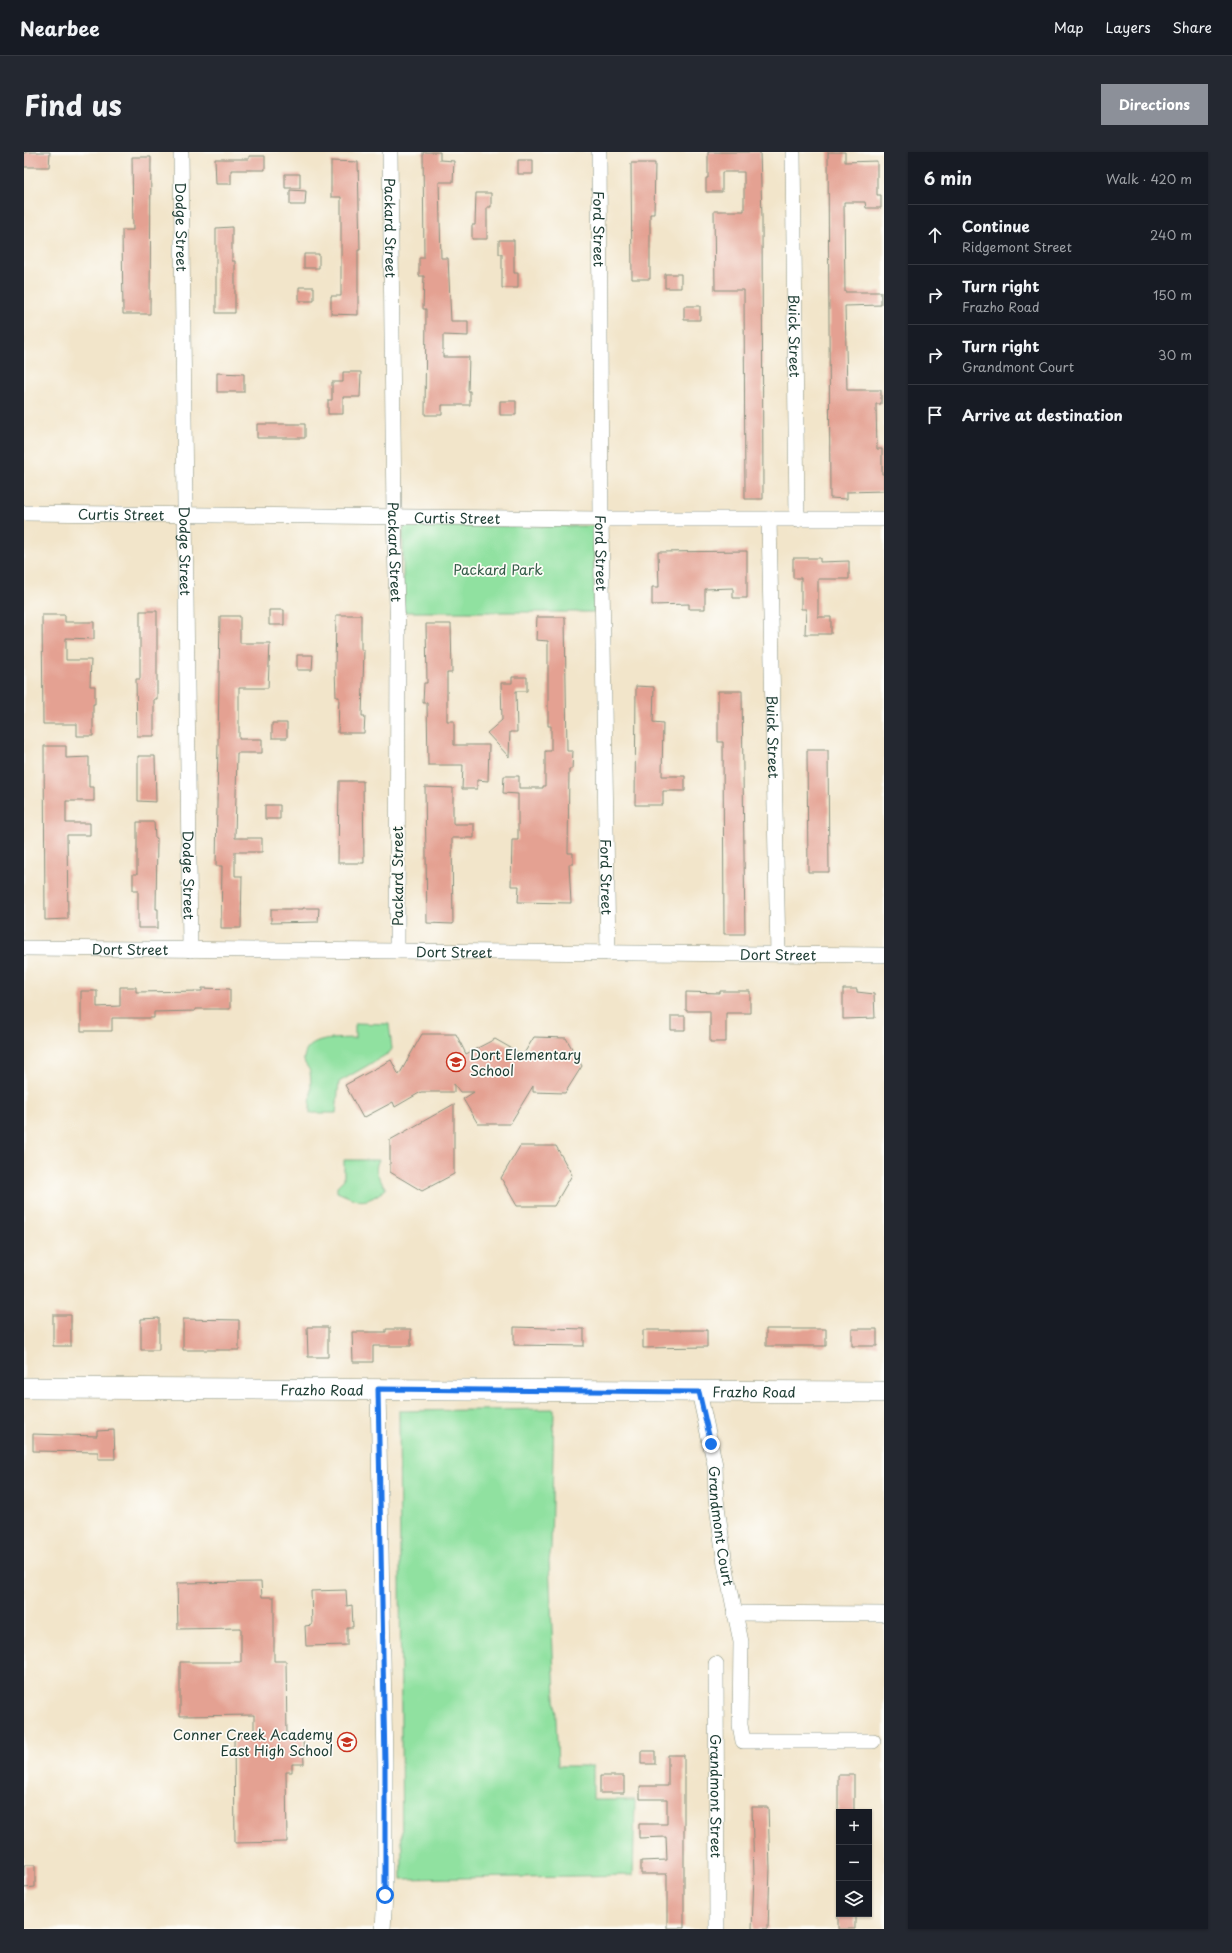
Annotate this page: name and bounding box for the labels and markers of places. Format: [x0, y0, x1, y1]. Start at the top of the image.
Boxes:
place label: Dort Elementary School [470, 1044, 581, 1081]
school or university icon: Dort Elementary School [445, 1051, 467, 1073]
place label: Conner Creek Academy East High School [173, 1724, 333, 1761]
school or university icon: Conner Creek Academy East High School [336, 1731, 358, 1753]

